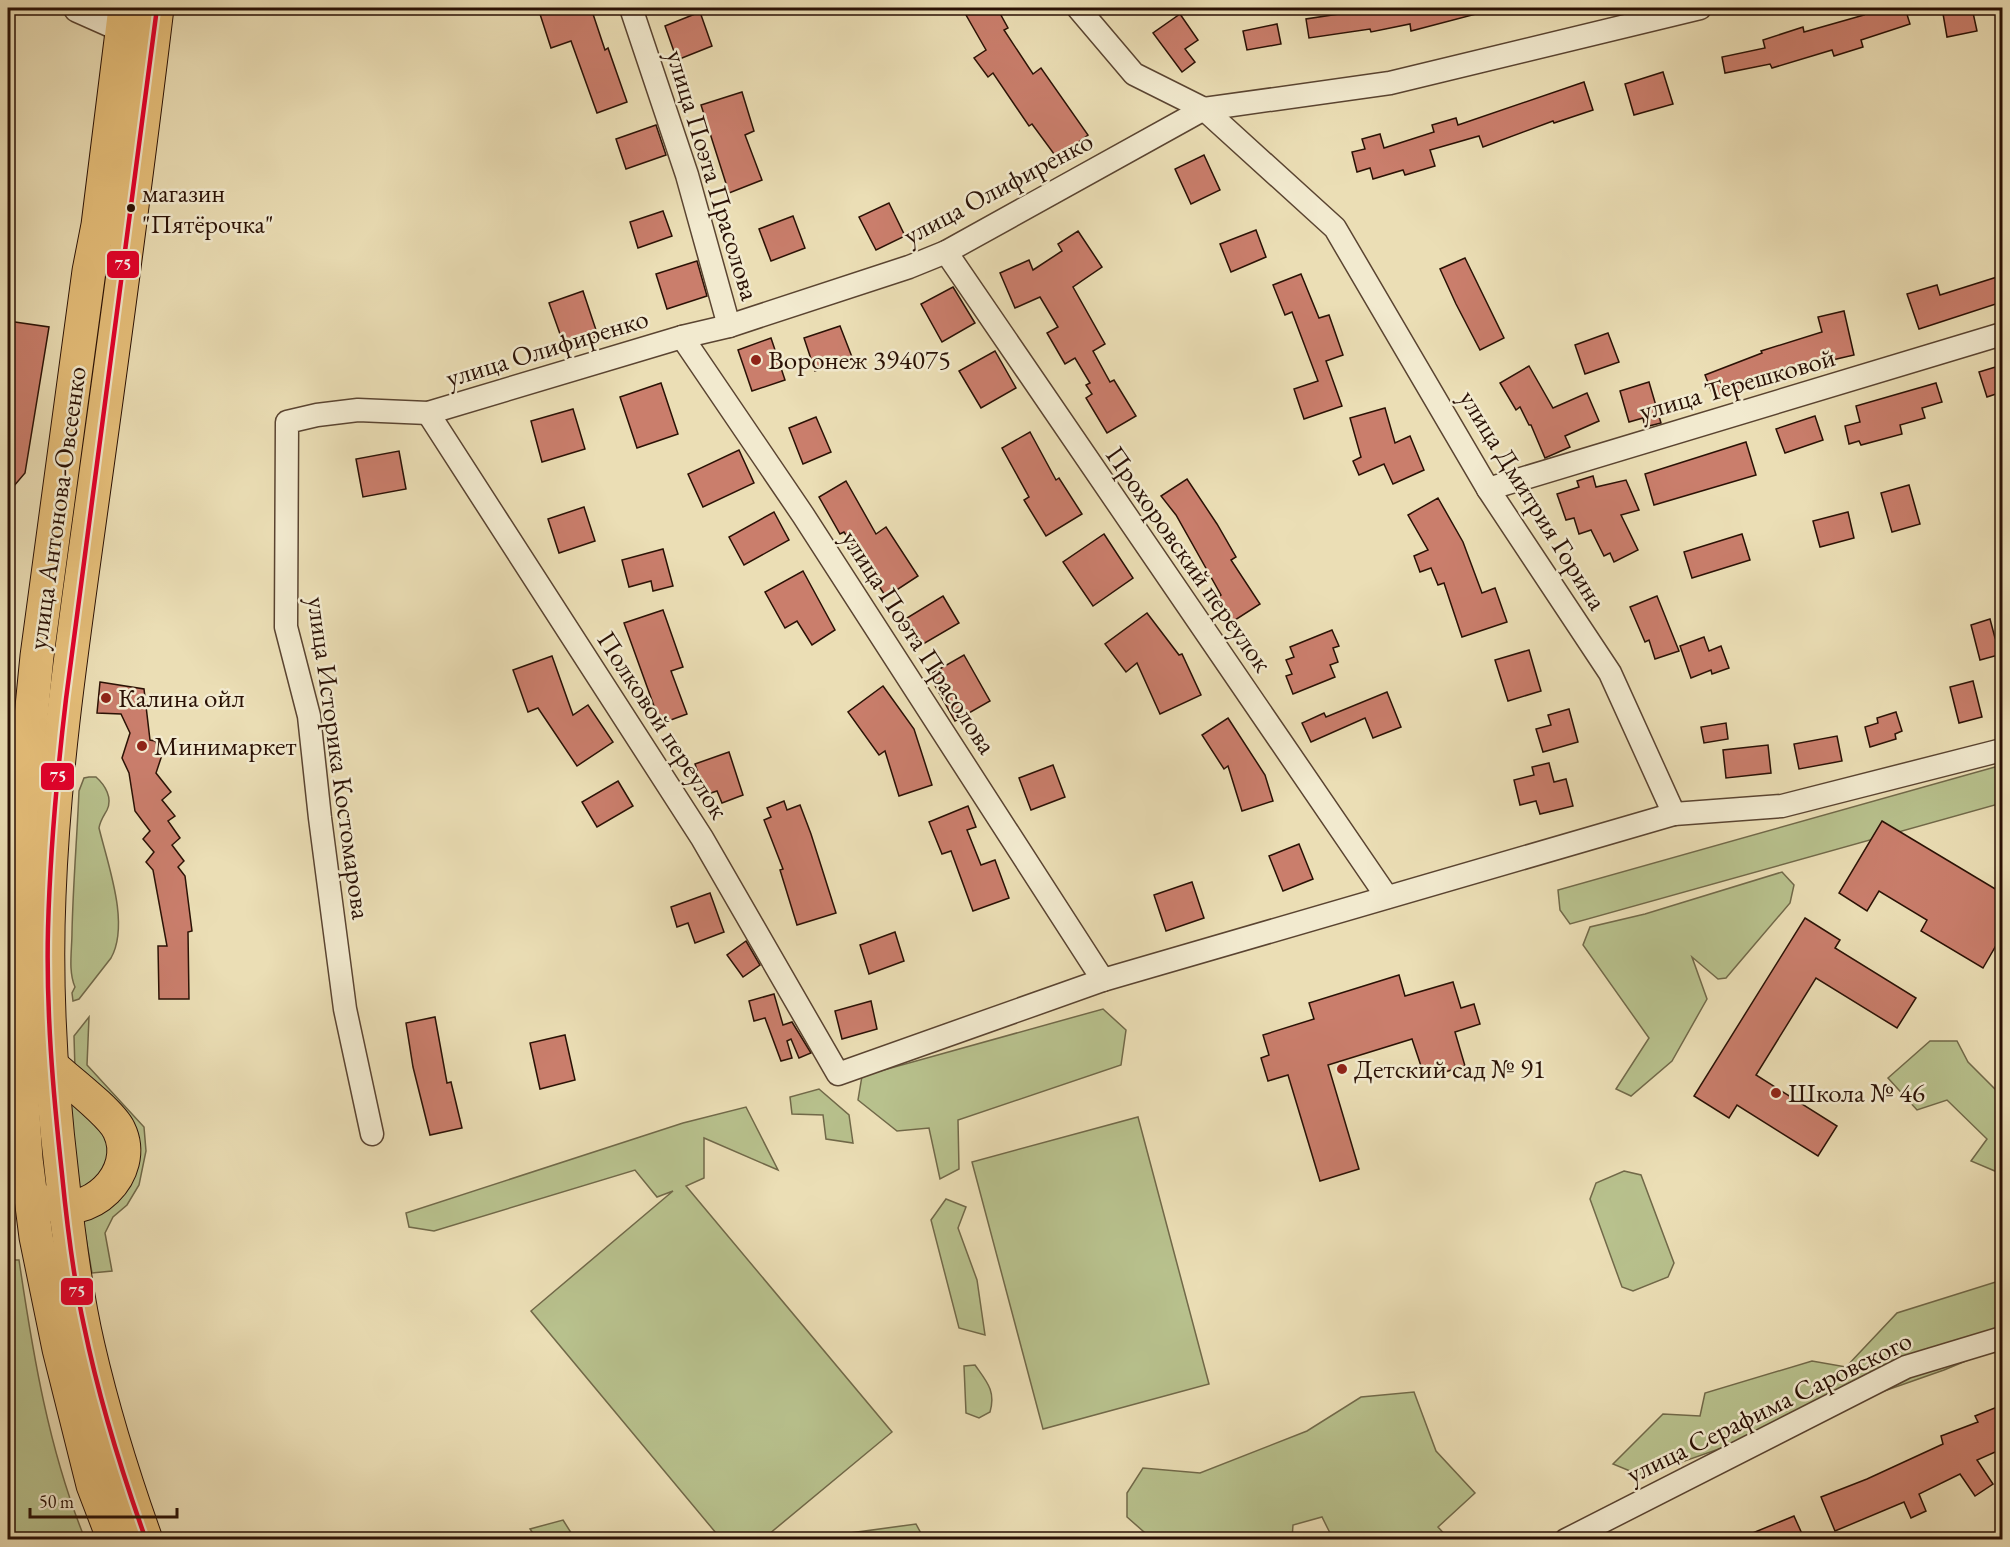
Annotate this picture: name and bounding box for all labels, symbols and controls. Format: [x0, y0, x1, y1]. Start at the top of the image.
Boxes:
street label: улица Поэта Прасолова [659, 45, 768, 305]
street label: улица Олифиренко [897, 123, 1099, 252]
place label: магазин "Пятёрочка" [142, 176, 274, 241]
marker: магазин "Пятёрочка" [125, 202, 137, 214]
line badge: 75 [106, 250, 140, 279]
text: 75 [115, 254, 131, 275]
street label: улица Олифиренко [441, 300, 652, 395]
street label: улица Терешковой [1635, 339, 1839, 428]
place label: Воронеж 394075 [768, 342, 951, 377]
marker: Воронеж 394075 [749, 353, 763, 367]
street label: улица Антонова-Овсеенко [19, 364, 94, 652]
street label: улица Дмитрия Горина [1451, 383, 1616, 617]
street label: Прохоровский переулок [1098, 439, 1281, 679]
street label: улица Поэта Прасолова [834, 523, 1005, 761]
street label: улица Историка Костомарова [300, 594, 380, 922]
street label: Полковой переулок [590, 624, 737, 825]
place label: Калина ойл [118, 680, 245, 715]
marker: Калина ойл [99, 691, 113, 705]
place label: Минимаркет [154, 728, 297, 763]
marker: Минимаркет [135, 739, 149, 753]
line badge: 75 [40, 762, 75, 791]
text: 75 [50, 766, 66, 787]
place label: Детский сад № 91 [1354, 1051, 1546, 1086]
marker: Детский сад № 91 [1335, 1062, 1349, 1076]
place label: Школа № 46 [1788, 1075, 1925, 1110]
marker: Школа № 46 [1769, 1086, 1783, 1100]
line badge: 75 [60, 1277, 94, 1306]
text: 75 [69, 1281, 85, 1302]
street label: улица Серафима Саровского [1620, 1322, 1917, 1491]
scale bar [30, 1481, 177, 1519]
text: 50 m [39, 1490, 74, 1513]

